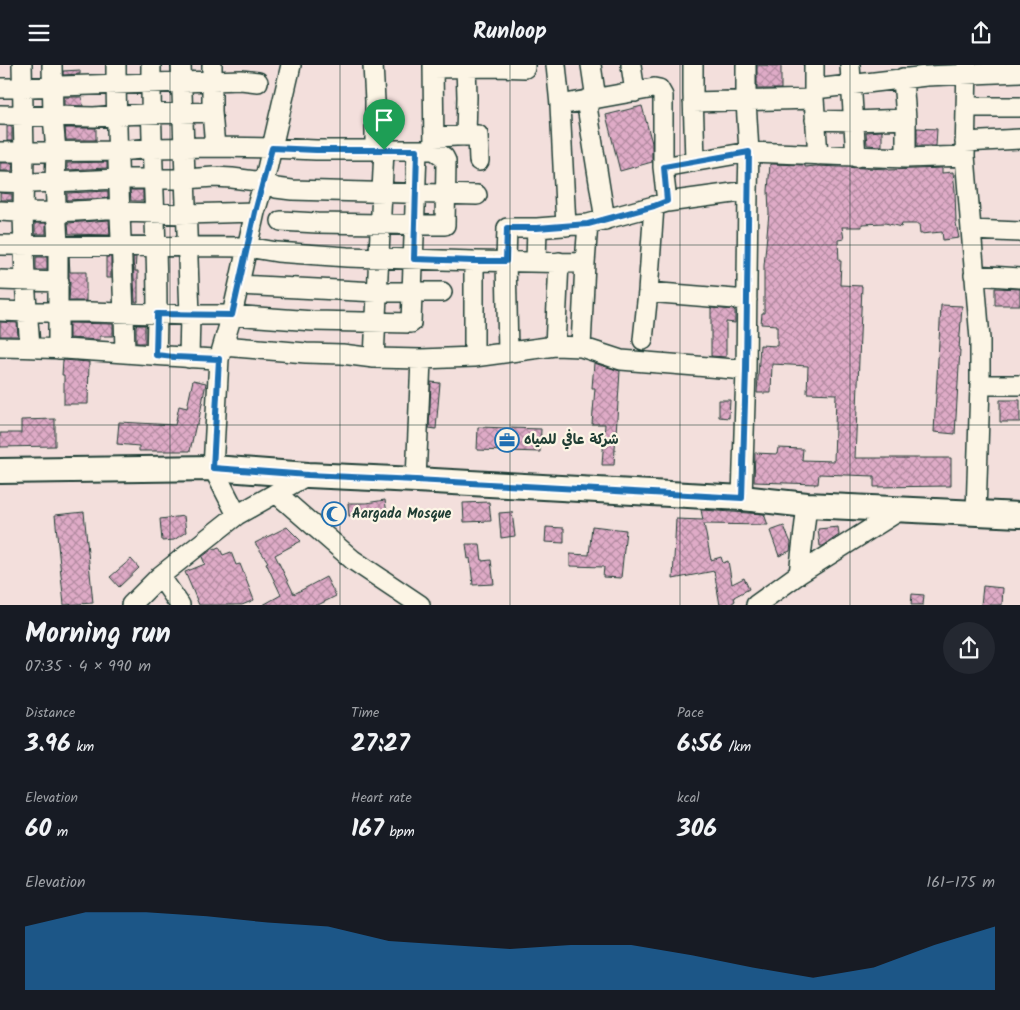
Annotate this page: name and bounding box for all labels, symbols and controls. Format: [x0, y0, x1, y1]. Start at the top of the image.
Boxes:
text: Runloop [473, 15, 547, 50]
icon: menu [25, 19, 53, 47]
icon: share [967, 19, 995, 47]
pin [363, 99, 405, 150]
icon: arrive [370, 106, 398, 134]
office icon: شركة عافي للمياه [494, 427, 520, 453]
place label: شركة عافي للمياه [524, 429, 619, 451]
mosque icon: Aargada Mosque [321, 501, 347, 527]
place label: Aargada Mosque [352, 503, 452, 525]
text: Morning run [25, 612, 171, 657]
button: share [943, 622, 995, 674]
text: 07:35 · 4 × 990 m [25, 654, 151, 679]
text: Distance [25, 702, 75, 724]
text: Time [351, 702, 379, 724]
text: Pace [677, 702, 704, 724]
text: 3.96 [25, 724, 71, 764]
text: 27:27 [351, 724, 410, 764]
text: 6:56 [677, 724, 723, 764]
text: km [71, 736, 94, 758]
text: /km [723, 736, 751, 758]
text: Elevation [25, 787, 78, 809]
text: Heart rate [351, 787, 412, 809]
text: kcal [677, 787, 700, 809]
text: 60 [25, 809, 51, 849]
text: 167 [351, 809, 384, 849]
text: 306 [677, 809, 717, 849]
text: m [51, 821, 68, 843]
text: bpm [384, 821, 415, 843]
text: Elevation [25, 870, 86, 895]
text: 161–175 m [926, 870, 995, 895]

